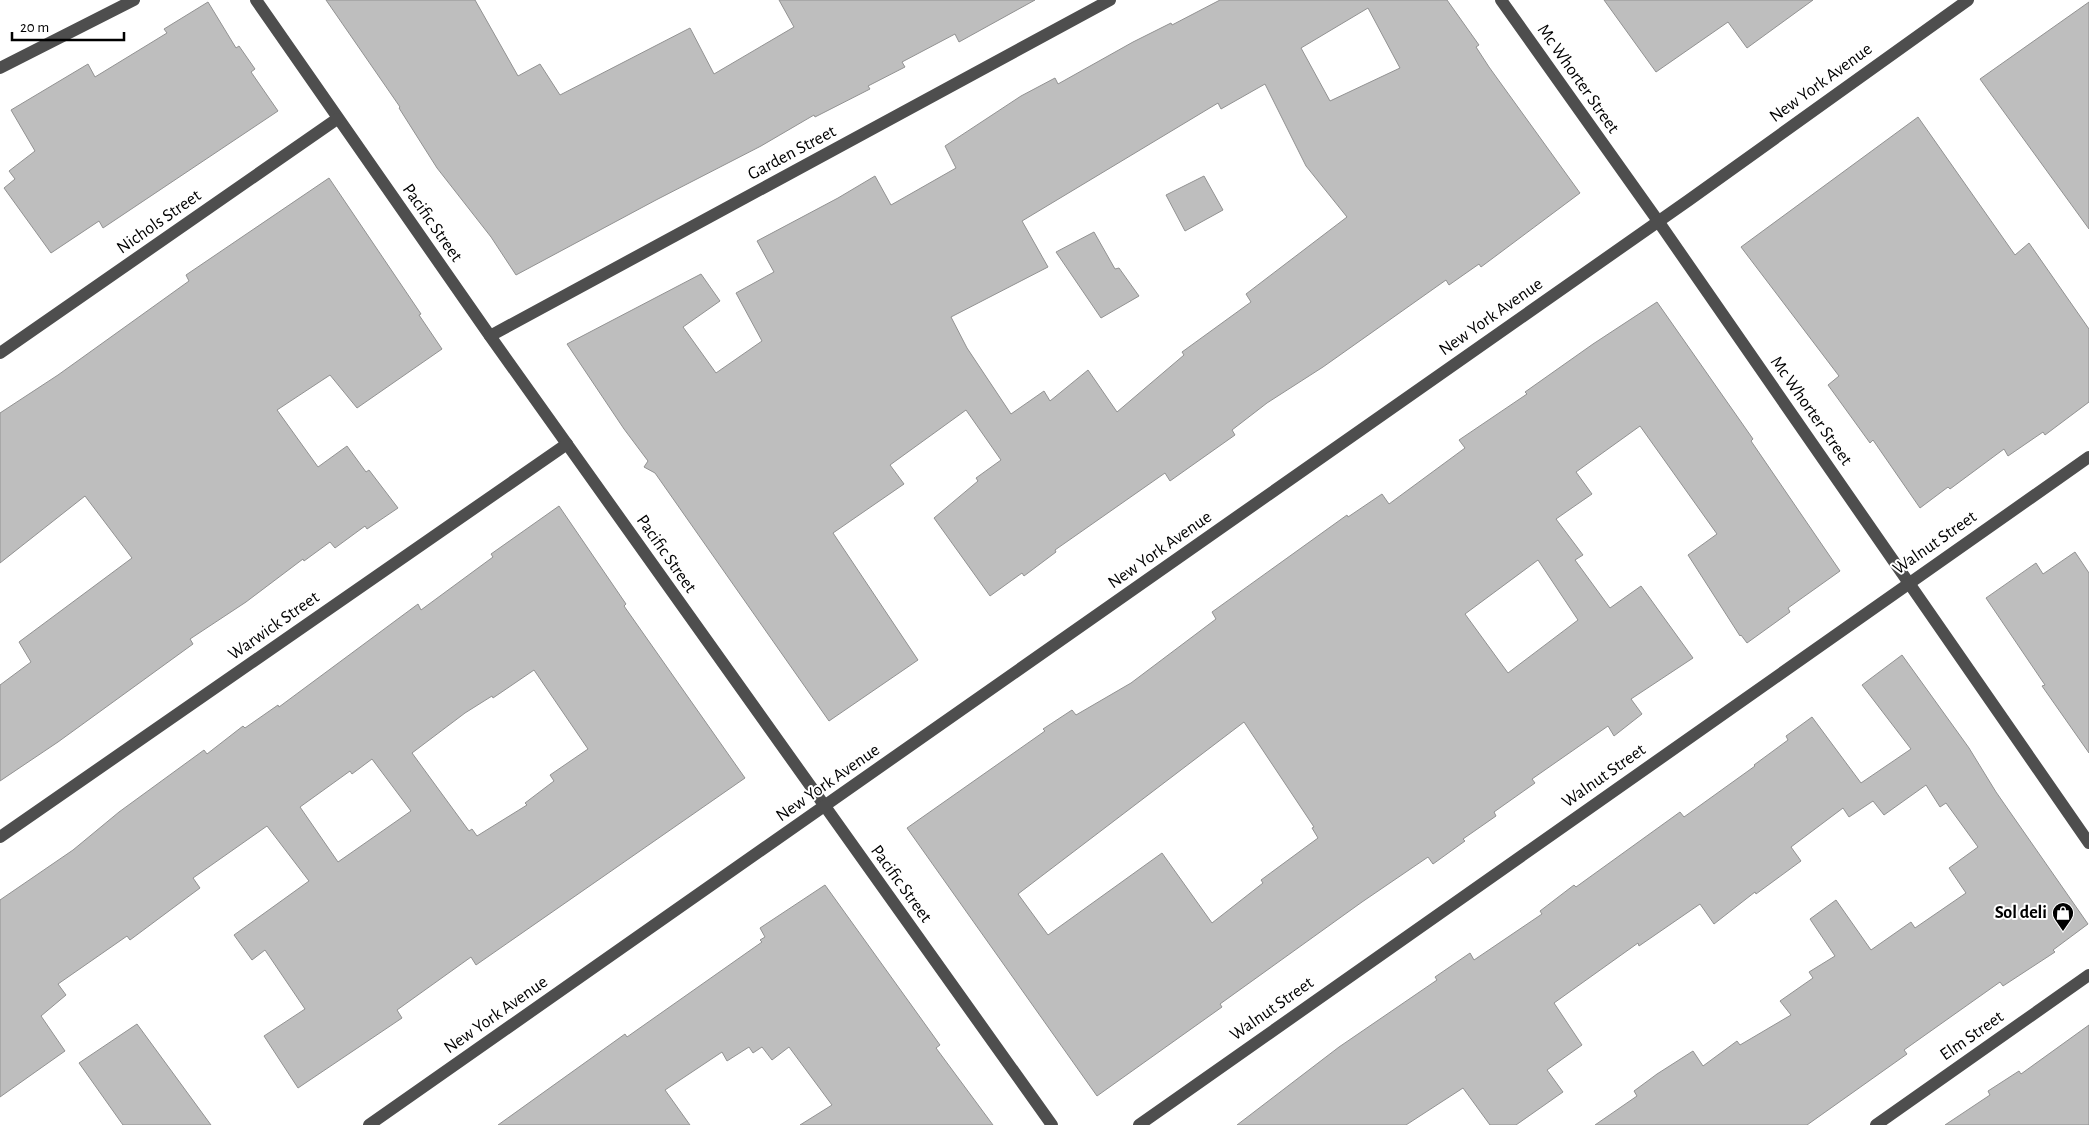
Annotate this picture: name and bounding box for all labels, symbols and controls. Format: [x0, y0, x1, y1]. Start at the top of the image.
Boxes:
scale bar [12, 10, 125, 42]
text: 20 m [20, 20, 49, 35]
street label: Mc Whorter Street [1534, 21, 1622, 137]
street label: New York Avenue [1766, 40, 1876, 126]
street label: Garden Street [745, 122, 839, 184]
street label: Pacific Street [399, 181, 466, 266]
street label: Nichols Street [114, 186, 205, 258]
street label: New York Avenue [1436, 275, 1546, 359]
street label: Mc Whorter Street [1767, 353, 1855, 469]
street label: New York Avenue [1105, 508, 1215, 592]
street label: Walnut Street [1890, 508, 1980, 578]
street label: Pacific Street [633, 512, 700, 597]
street label: Warwick Street [225, 588, 323, 664]
street label: New York Avenue [773, 741, 883, 825]
street label: Walnut Street [1559, 741, 1649, 811]
street label: Pacific Street [867, 842, 935, 926]
shop icon: Sol deli [2051, 901, 2075, 932]
place label: Sol deli [1995, 904, 2047, 922]
street label: New York Avenue [441, 973, 551, 1057]
street label: Walnut Street [1227, 974, 1317, 1044]
street label: Elm Street [1937, 1008, 2007, 1064]

